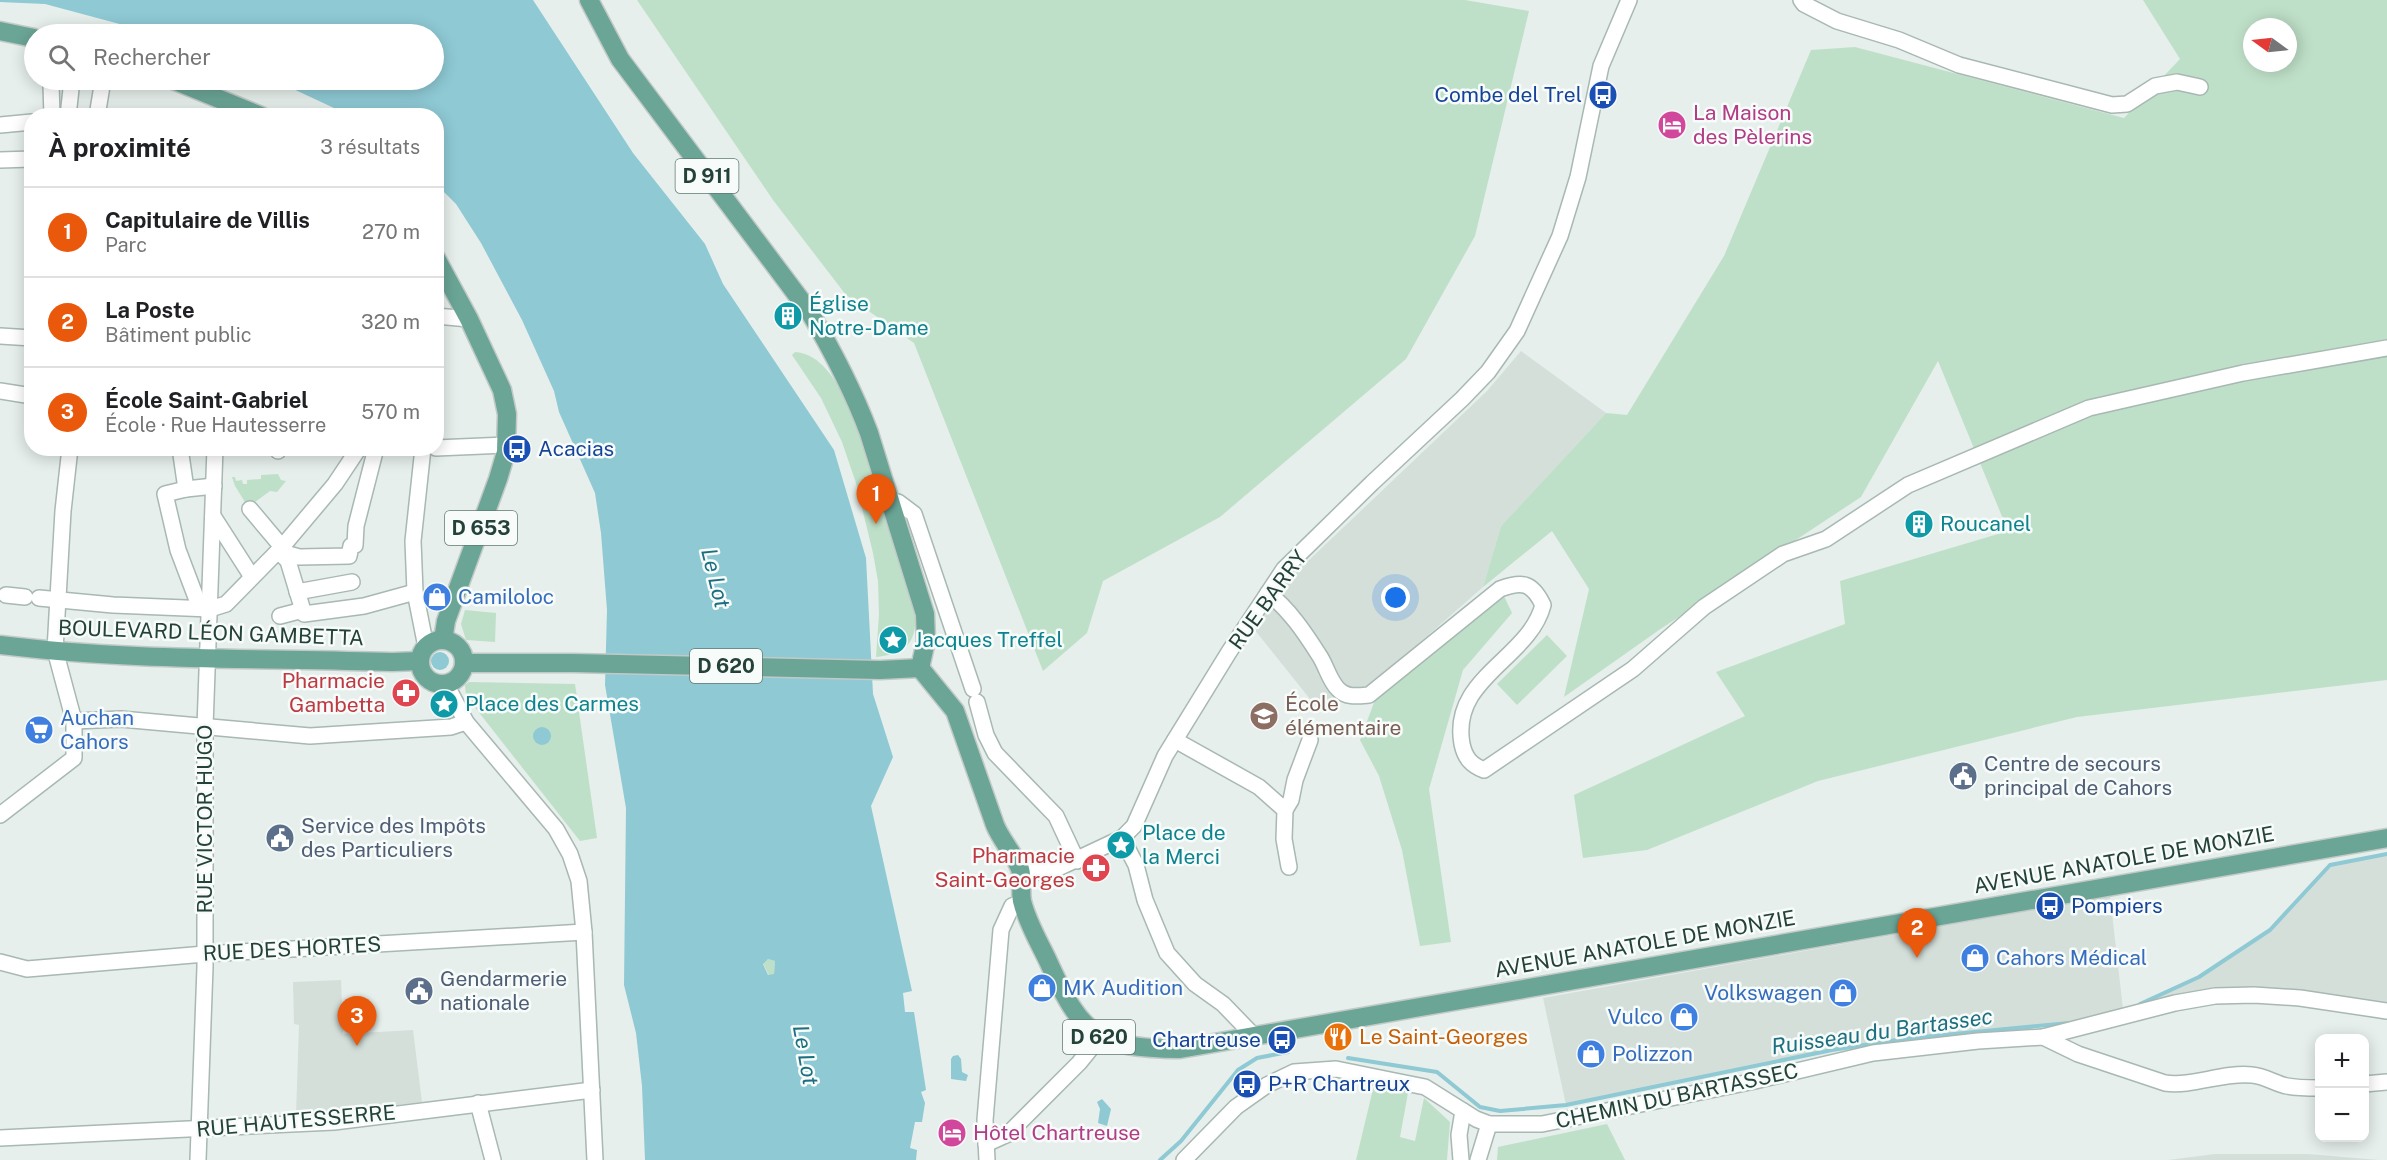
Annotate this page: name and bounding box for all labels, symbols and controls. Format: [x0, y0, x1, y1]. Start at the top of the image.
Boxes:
north arrow [2243, 18, 2297, 72]
search box [24, 24, 444, 90]
icon: search [45, 41, 78, 74]
text: Rechercher [93, 44, 211, 70]
bus stop icon: Combe del Trel [1587, 79, 1619, 111]
place label: Combe del Trel [1434, 82, 1582, 107]
place label: La Maison des Pèlerins [1693, 100, 1812, 149]
hotel icon: La Maison des Pèlerins [1656, 109, 1688, 141]
text: À proximité [48, 132, 191, 163]
text: 3 résultats [320, 135, 420, 159]
road number: D 911 [676, 159, 738, 193]
text: Capitulaire de Villis [105, 207, 310, 233]
text: 1 [63, 220, 72, 244]
text: 270 m [362, 220, 420, 244]
text: Parc [105, 233, 147, 257]
place label: Église Notre-Dame [809, 291, 929, 340]
text: La Poste [105, 297, 195, 323]
building icon: Église Notre-Dame [772, 300, 804, 332]
text: 2 [61, 310, 74, 334]
text: 320 m [361, 310, 420, 334]
text: Bâtiment public [105, 323, 252, 347]
text: École Saint-Gabriel [105, 387, 309, 413]
text: 3 [61, 400, 74, 424]
text: 570 m [361, 400, 420, 424]
text: École · Rue Hautesserre [105, 413, 326, 437]
bus stop icon: Acacias [501, 433, 533, 465]
place label: Acacias [538, 436, 614, 461]
pin: 1 [856, 474, 896, 524]
building icon: Roucanel [1903, 508, 1935, 540]
road number: D 653 [445, 511, 517, 545]
place label: Roucanel [1940, 511, 2031, 536]
water label: Le Lot [696, 545, 736, 611]
street label: RUE BARRY [1223, 545, 1312, 654]
shop icon: Camiloloc [421, 581, 453, 613]
your location [1381, 583, 1410, 612]
place label: Camiloloc [458, 584, 554, 609]
street label: BOULEVARD LÉON GAMBETTA [58, 615, 365, 650]
place icon: Jacques Treffel [877, 624, 909, 656]
place label: Jacques Treffel [914, 627, 1063, 652]
road number: D 620 [690, 649, 762, 683]
place label: Pharmacie Gambetta [282, 668, 385, 717]
pharmacy icon: Pharmacie Gambetta [390, 677, 422, 709]
place icon: Place des Carmes [428, 688, 460, 720]
place label: Place des Carmes [465, 691, 639, 716]
place label: École élémentaire [1285, 691, 1401, 740]
school or university icon: École élémentaire [1248, 700, 1280, 732]
place label: Auchan Cahors [60, 705, 134, 754]
supermarket icon: Auchan Cahors [23, 714, 55, 746]
street label: RUE VICTOR HUGO [192, 725, 217, 913]
place label: Centre de secours principal de Cahors [1984, 751, 2172, 800]
public building icon: Centre de secours principal de Cahors [1947, 760, 1979, 792]
place label: Service des Impôts des Particuliers [301, 813, 486, 862]
place label: Place de la Merci [1142, 820, 1226, 869]
street label: AVENUE ANATOLE DE MONZIE [1972, 821, 2276, 898]
public building icon: Service des Impôts des Particuliers [264, 822, 296, 854]
place icon: Place de la Merci [1105, 829, 1137, 861]
place label: Pharmacie Saint-Georges [935, 843, 1075, 892]
pharmacy icon: Pharmacie Saint-Georges [1080, 852, 1112, 884]
bus stop icon: Pompiers [2034, 890, 2066, 922]
place label: Pompiers [2071, 893, 2163, 918]
street label: AVENUE ANATOLE DE MONZIE [1493, 905, 1797, 982]
pin: 2 [1898, 908, 1936, 958]
street label: RUE DES HORTES [202, 931, 382, 966]
shop icon: Cahors Médical [1959, 942, 1991, 974]
place label: Cahors Médical [1996, 945, 2147, 970]
place label: Gendarmerie nationale [440, 966, 567, 1015]
shop icon: MK Audition [1026, 972, 1058, 1004]
public building icon: Gendarmerie nationale [403, 975, 435, 1007]
place label: MK Audition [1063, 975, 1183, 1000]
shop icon: Volkswagen [1827, 977, 1859, 1009]
place label: Volkswagen [1704, 980, 1822, 1005]
pin: 3 [338, 996, 376, 1046]
shop icon: Vulco [1668, 1001, 1700, 1033]
water label: Ruisseau du Bartassec [1770, 1003, 1994, 1059]
place label: Vulco [1607, 1004, 1663, 1029]
road number: D 620 [1063, 1020, 1135, 1054]
restaurant icon: Le Saint-Georges [1322, 1021, 1354, 1053]
water label: Le Lot [788, 1023, 824, 1088]
bus stop icon: Chartreuse [1266, 1024, 1298, 1056]
place label: Le Saint-Georges [1359, 1024, 1528, 1049]
place label: Chartreuse [1152, 1027, 1261, 1052]
map controls [2315, 1034, 2369, 1142]
button: + [2315, 1034, 2369, 1088]
shop icon: Polizzon [1575, 1038, 1607, 1070]
place label: Polizzon [1612, 1041, 1693, 1066]
street label: CHEMIN DU BARTASSEC [1553, 1058, 1800, 1133]
bus stop icon: P+R Chartreux [1231, 1068, 1263, 1100]
place label: P+R Chartreux [1268, 1071, 1411, 1096]
button: − [2315, 1088, 2369, 1142]
street label: RUE HAUTESSERRE [195, 1099, 397, 1142]
hotel icon: Hôtel Chartreuse [936, 1117, 968, 1149]
place label: Hôtel Chartreuse [973, 1120, 1140, 1145]

